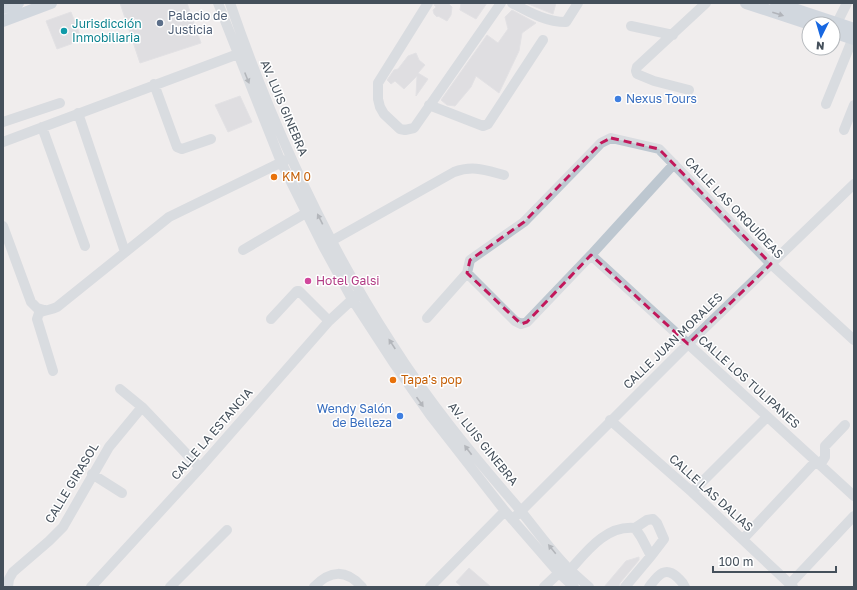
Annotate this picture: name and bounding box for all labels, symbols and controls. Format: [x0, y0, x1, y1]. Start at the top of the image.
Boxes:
place label: Palacio de Justicia [168, 8, 227, 37]
one-way arrow [772, 11, 784, 17]
place label: Jurisdicción Inmobiliaria [72, 16, 142, 45]
north arrow [801, 16, 841, 56]
marker: Palacio de Justicia [155, 18, 165, 28]
marker: Jurisdicción Inmobiliaria [59, 26, 69, 36]
text: N [815, 40, 825, 53]
street label: AV. LUIS GINEBRA [257, 58, 311, 158]
one-way arrow [244, 73, 250, 84]
place label: Nexus Tours [626, 91, 697, 106]
marker: Nexus Tours [613, 94, 623, 104]
street label: CALLE LAS ORQUÍDEAS [682, 154, 787, 262]
place label: KM 0 [282, 169, 311, 184]
marker: KM 0 [269, 172, 279, 182]
one-way arrow [317, 214, 324, 225]
place label: Hotel Galsi [316, 273, 380, 288]
marker: Hotel Galsi [303, 276, 313, 286]
street label: CALLE JUAN MORALES [620, 289, 726, 392]
street label: CALLE LOS TULIPANES [695, 332, 804, 431]
one-way arrow [388, 339, 396, 349]
place label: Tapa's pop [401, 372, 462, 387]
marker: Tapa's pop [388, 375, 398, 385]
street label: CALLE LA ESTANCIA [168, 385, 256, 483]
one-way arrow [416, 396, 424, 407]
street label: AV. LUIS GINEBRA [445, 399, 522, 488]
place label: Wendy Salón de Belleza [317, 401, 392, 430]
marker: Wendy Salón de Belleza [395, 411, 405, 421]
street label: CALLE GIRASOL [42, 439, 102, 526]
one-way arrow [464, 444, 472, 455]
street label: CALLE LAS DALIAS [666, 451, 757, 535]
one-way arrow [547, 544, 556, 555]
scale bar [713, 548, 836, 574]
text: 100 m [719, 554, 753, 569]

